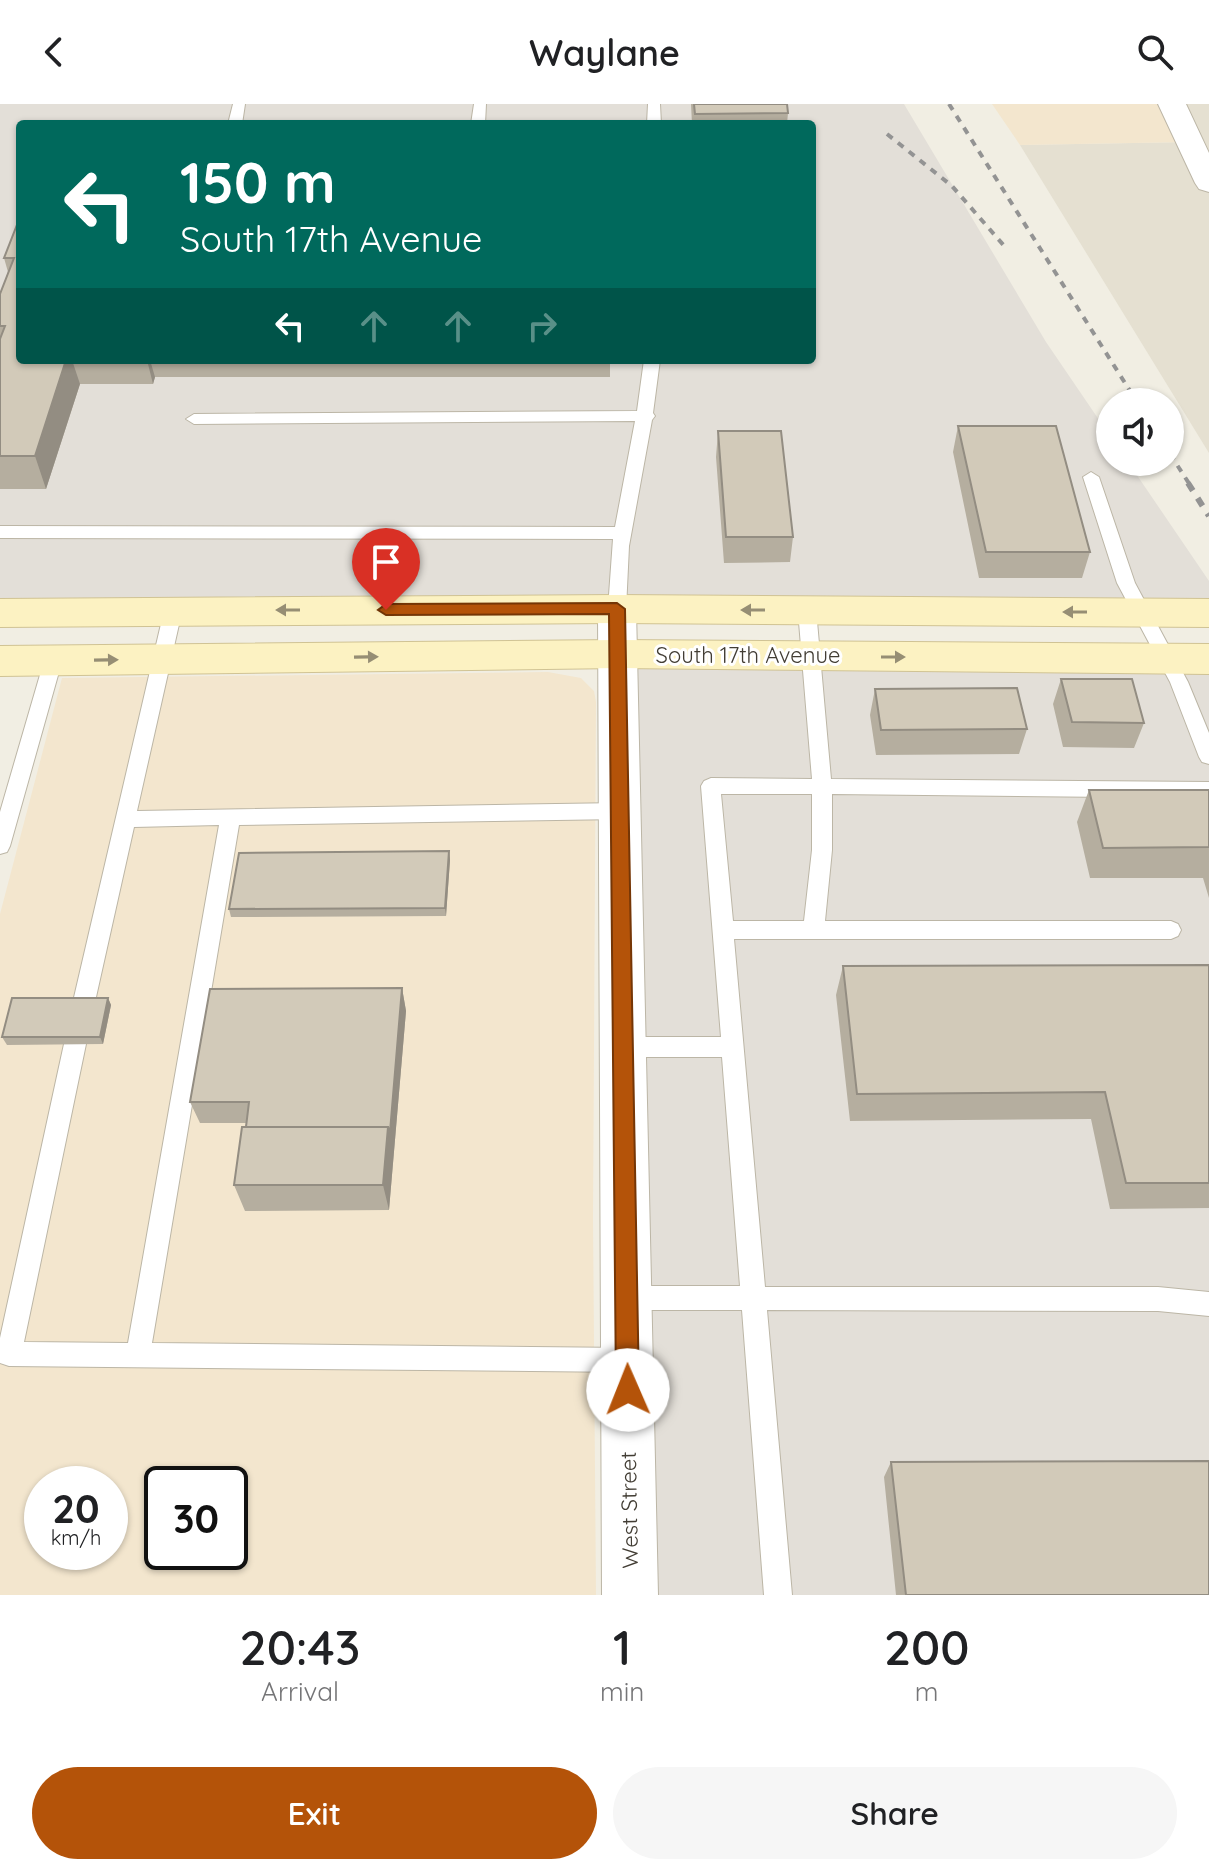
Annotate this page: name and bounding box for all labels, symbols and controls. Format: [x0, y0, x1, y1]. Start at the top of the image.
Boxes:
icon: back [32, 30, 76, 74]
text: Waylane [529, 30, 680, 75]
icon: search [1133, 30, 1177, 74]
text: 150 m [180, 147, 336, 217]
icon: left [48, 152, 152, 256]
text: South 17th Avenue [180, 216, 482, 261]
icon: left [268, 304, 312, 348]
icon: ahead [352, 304, 396, 348]
icon: ahead [436, 304, 480, 348]
icon: right [520, 304, 564, 348]
map controls [1096, 388, 1184, 476]
button: sound [1096, 388, 1184, 476]
pin [352, 528, 420, 610]
icon: arrive [364, 540, 408, 584]
one-way arrow [740, 603, 765, 616]
one-way arrow [275, 604, 300, 616]
one-way arrow [1062, 606, 1087, 618]
street label: South 17th Avenue [656, 641, 840, 669]
one-way arrow [881, 650, 906, 663]
one-way arrow [354, 651, 379, 663]
one-way arrow [94, 653, 119, 666]
position arrow [586, 1348, 670, 1432]
street label: West Street [614, 1451, 644, 1569]
speed limit sign: 30 [144, 1466, 248, 1570]
text: 20 [52, 1483, 100, 1533]
text: km/h [51, 1525, 101, 1550]
text: 20:43 [240, 1617, 360, 1677]
text: 1 [613, 1617, 631, 1677]
text: 200 [884, 1617, 969, 1677]
text: Arrival [261, 1675, 339, 1708]
text: min [600, 1675, 644, 1708]
text: m [915, 1675, 939, 1708]
button: Exit [32, 1767, 597, 1859]
button: Share [613, 1767, 1177, 1859]

